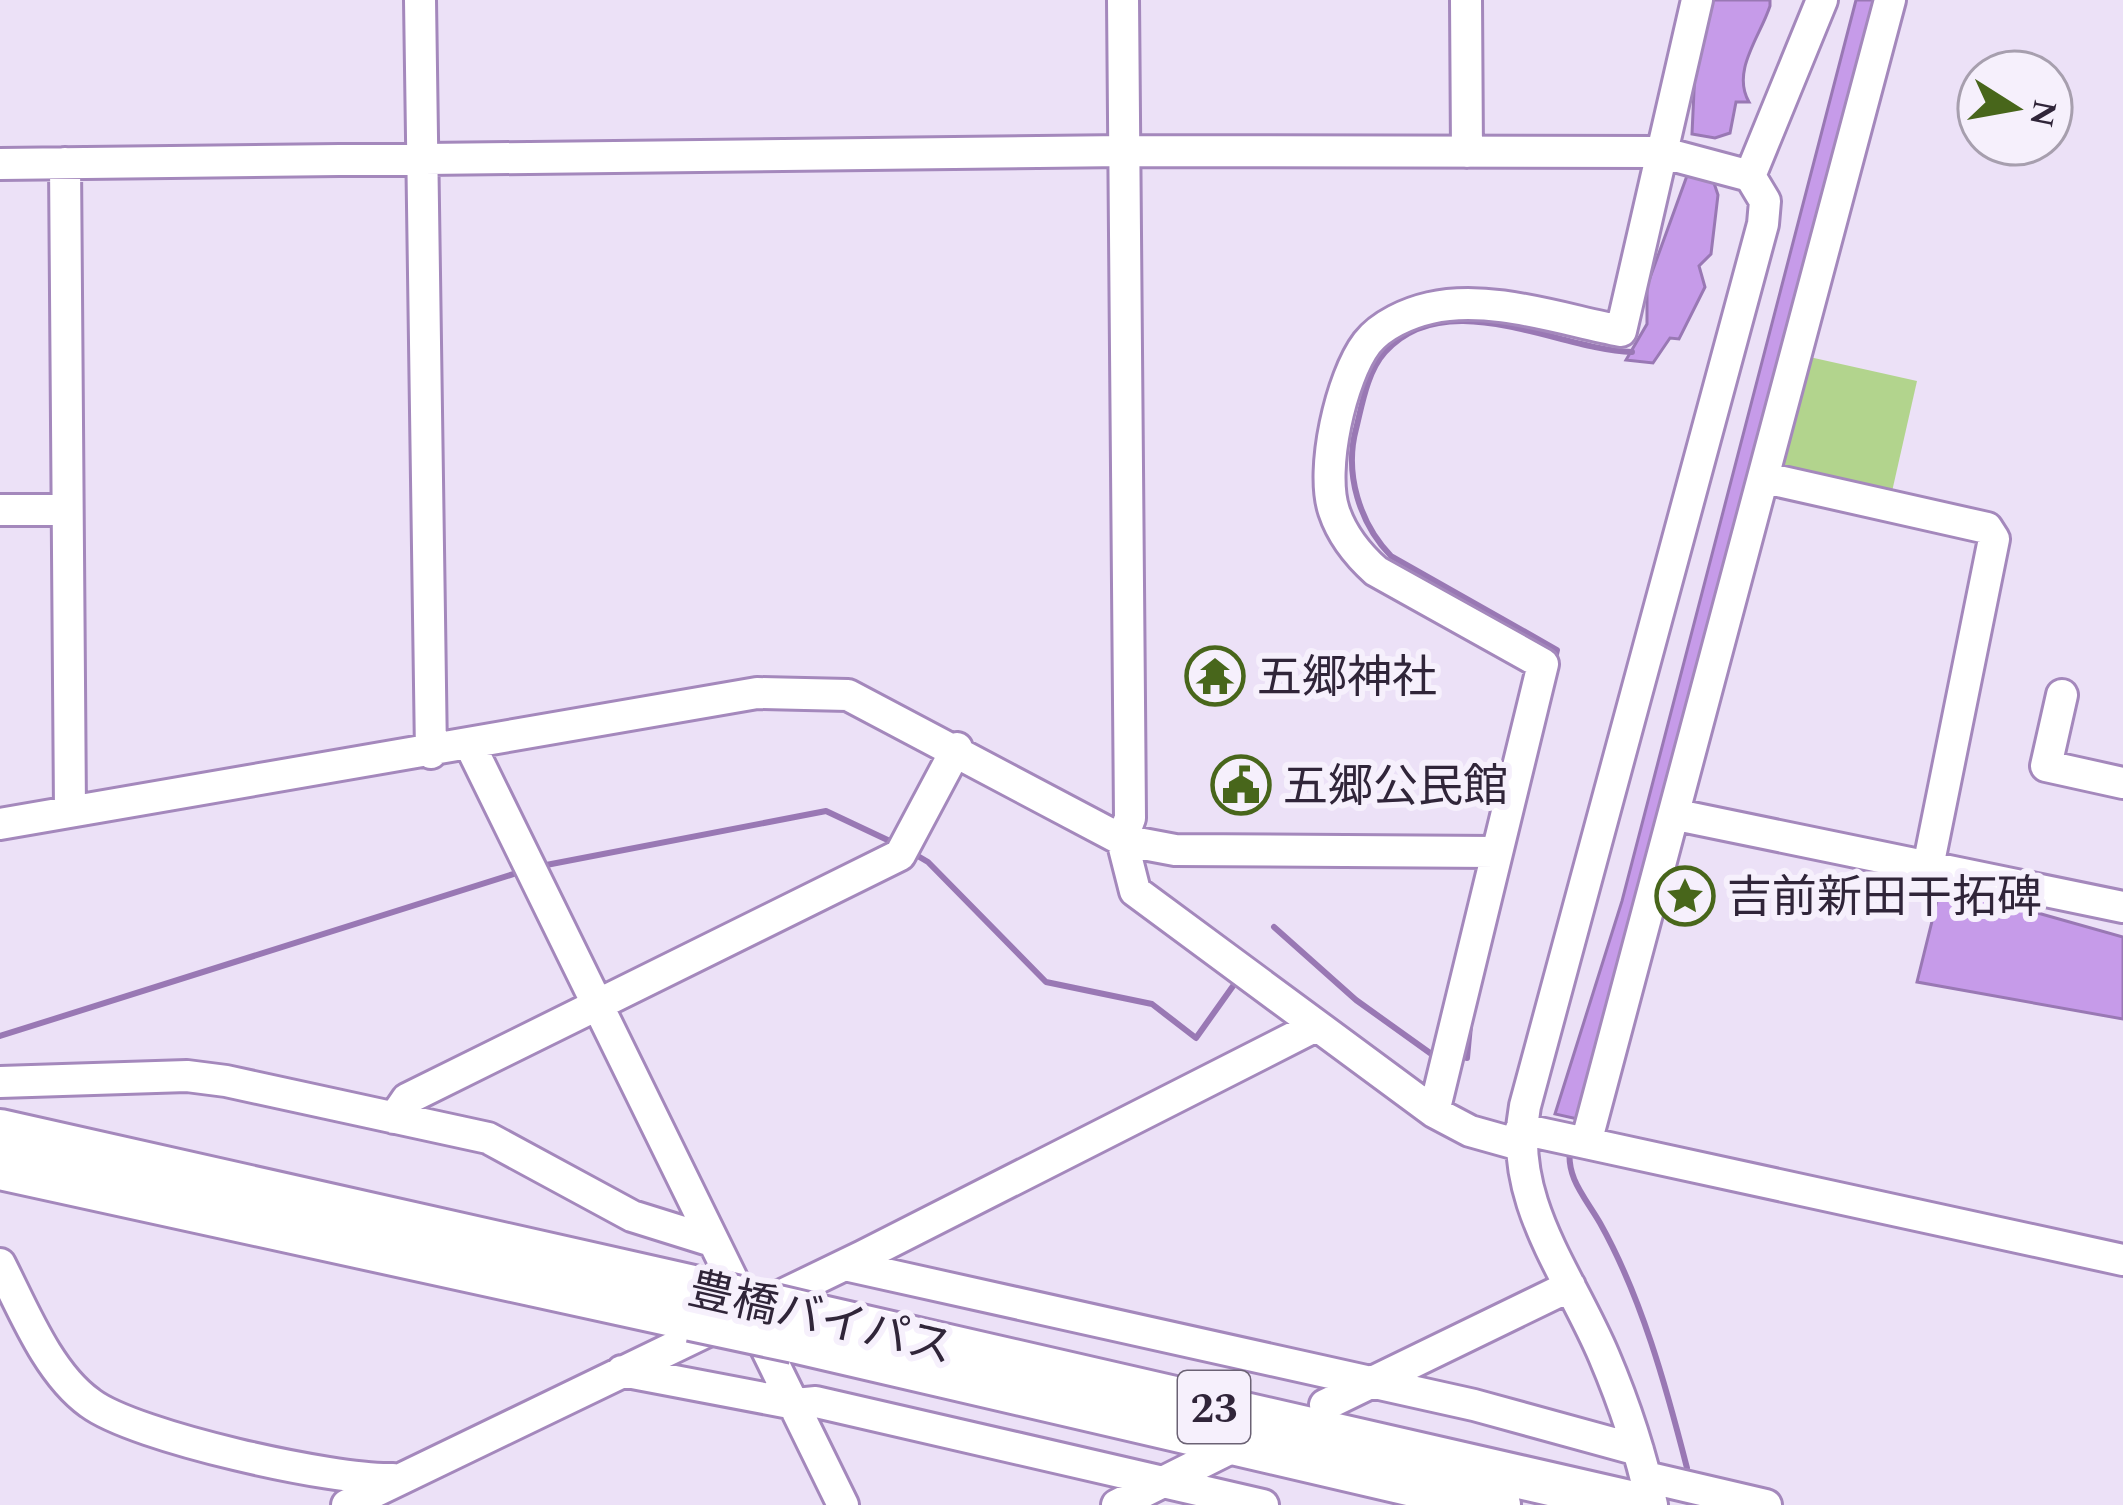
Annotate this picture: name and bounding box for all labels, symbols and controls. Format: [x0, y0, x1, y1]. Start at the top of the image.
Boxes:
north arrow [1955, 48, 2075, 168]
text: N [2015, 95, 2070, 131]
place label: 五郷神社 [1257, 644, 1437, 713]
temple icon: 五郷神社 [1184, 645, 1246, 707]
place label: 五郷公民館 [1283, 753, 1508, 822]
public building icon: 五郷公民館 [1210, 754, 1272, 816]
place label: 吉前新田干拓碑 [1727, 864, 2042, 933]
place icon: 吉前新田干拓碑 [1654, 865, 1716, 927]
street label: 豊橋バイパス [682, 1256, 959, 1383]
road number: 23 [1178, 1371, 1250, 1443]

